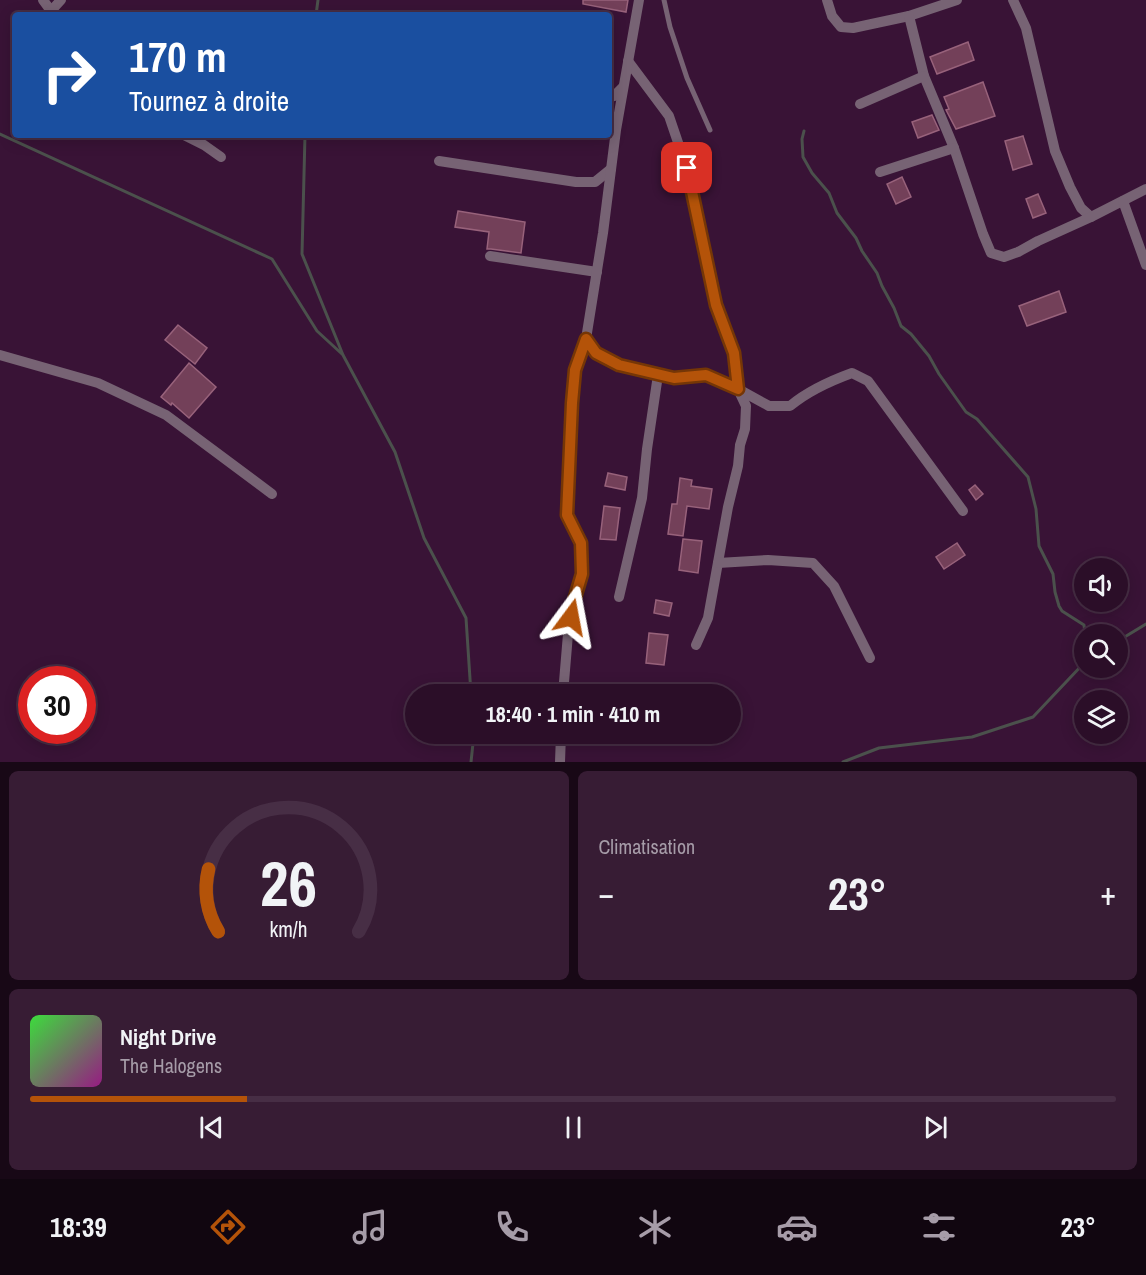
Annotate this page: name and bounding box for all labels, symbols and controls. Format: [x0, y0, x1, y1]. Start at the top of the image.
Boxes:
text: 170 m [129, 29, 227, 85]
icon: right [30, 36, 108, 114]
text: Tournez à droite [129, 83, 289, 119]
pin [661, 142, 712, 193]
icon: arrive [670, 151, 703, 184]
map controls [1074, 558, 1128, 744]
button: sound [1074, 558, 1128, 612]
position arrow [539, 585, 603, 649]
button: search [1074, 624, 1128, 678]
speed limit sign: 30 [18, 666, 96, 744]
button: layers [1074, 690, 1128, 744]
text: 18:40 · 1 min · 410 m [486, 699, 660, 729]
text: Climatisation [599, 833, 695, 860]
text: 26 [260, 841, 317, 925]
text: 23° [828, 863, 887, 924]
text: − [599, 871, 614, 915]
text: + [1100, 871, 1116, 915]
text: km/h [270, 916, 308, 945]
text: Night Drive [120, 1022, 216, 1052]
text: The Halogens [120, 1052, 222, 1079]
icon: previous [195, 1111, 228, 1144]
icon: pause [557, 1111, 590, 1144]
icon: next [919, 1111, 952, 1144]
icon: directions [207, 1206, 249, 1248]
icon: music [349, 1206, 391, 1248]
icon: phone [491, 1206, 533, 1248]
icon: climate [634, 1206, 676, 1248]
icon: car [776, 1206, 818, 1248]
icon: filters [918, 1206, 960, 1248]
text: 18:39 [50, 1209, 107, 1245]
text: 23° [1060, 1209, 1096, 1245]

